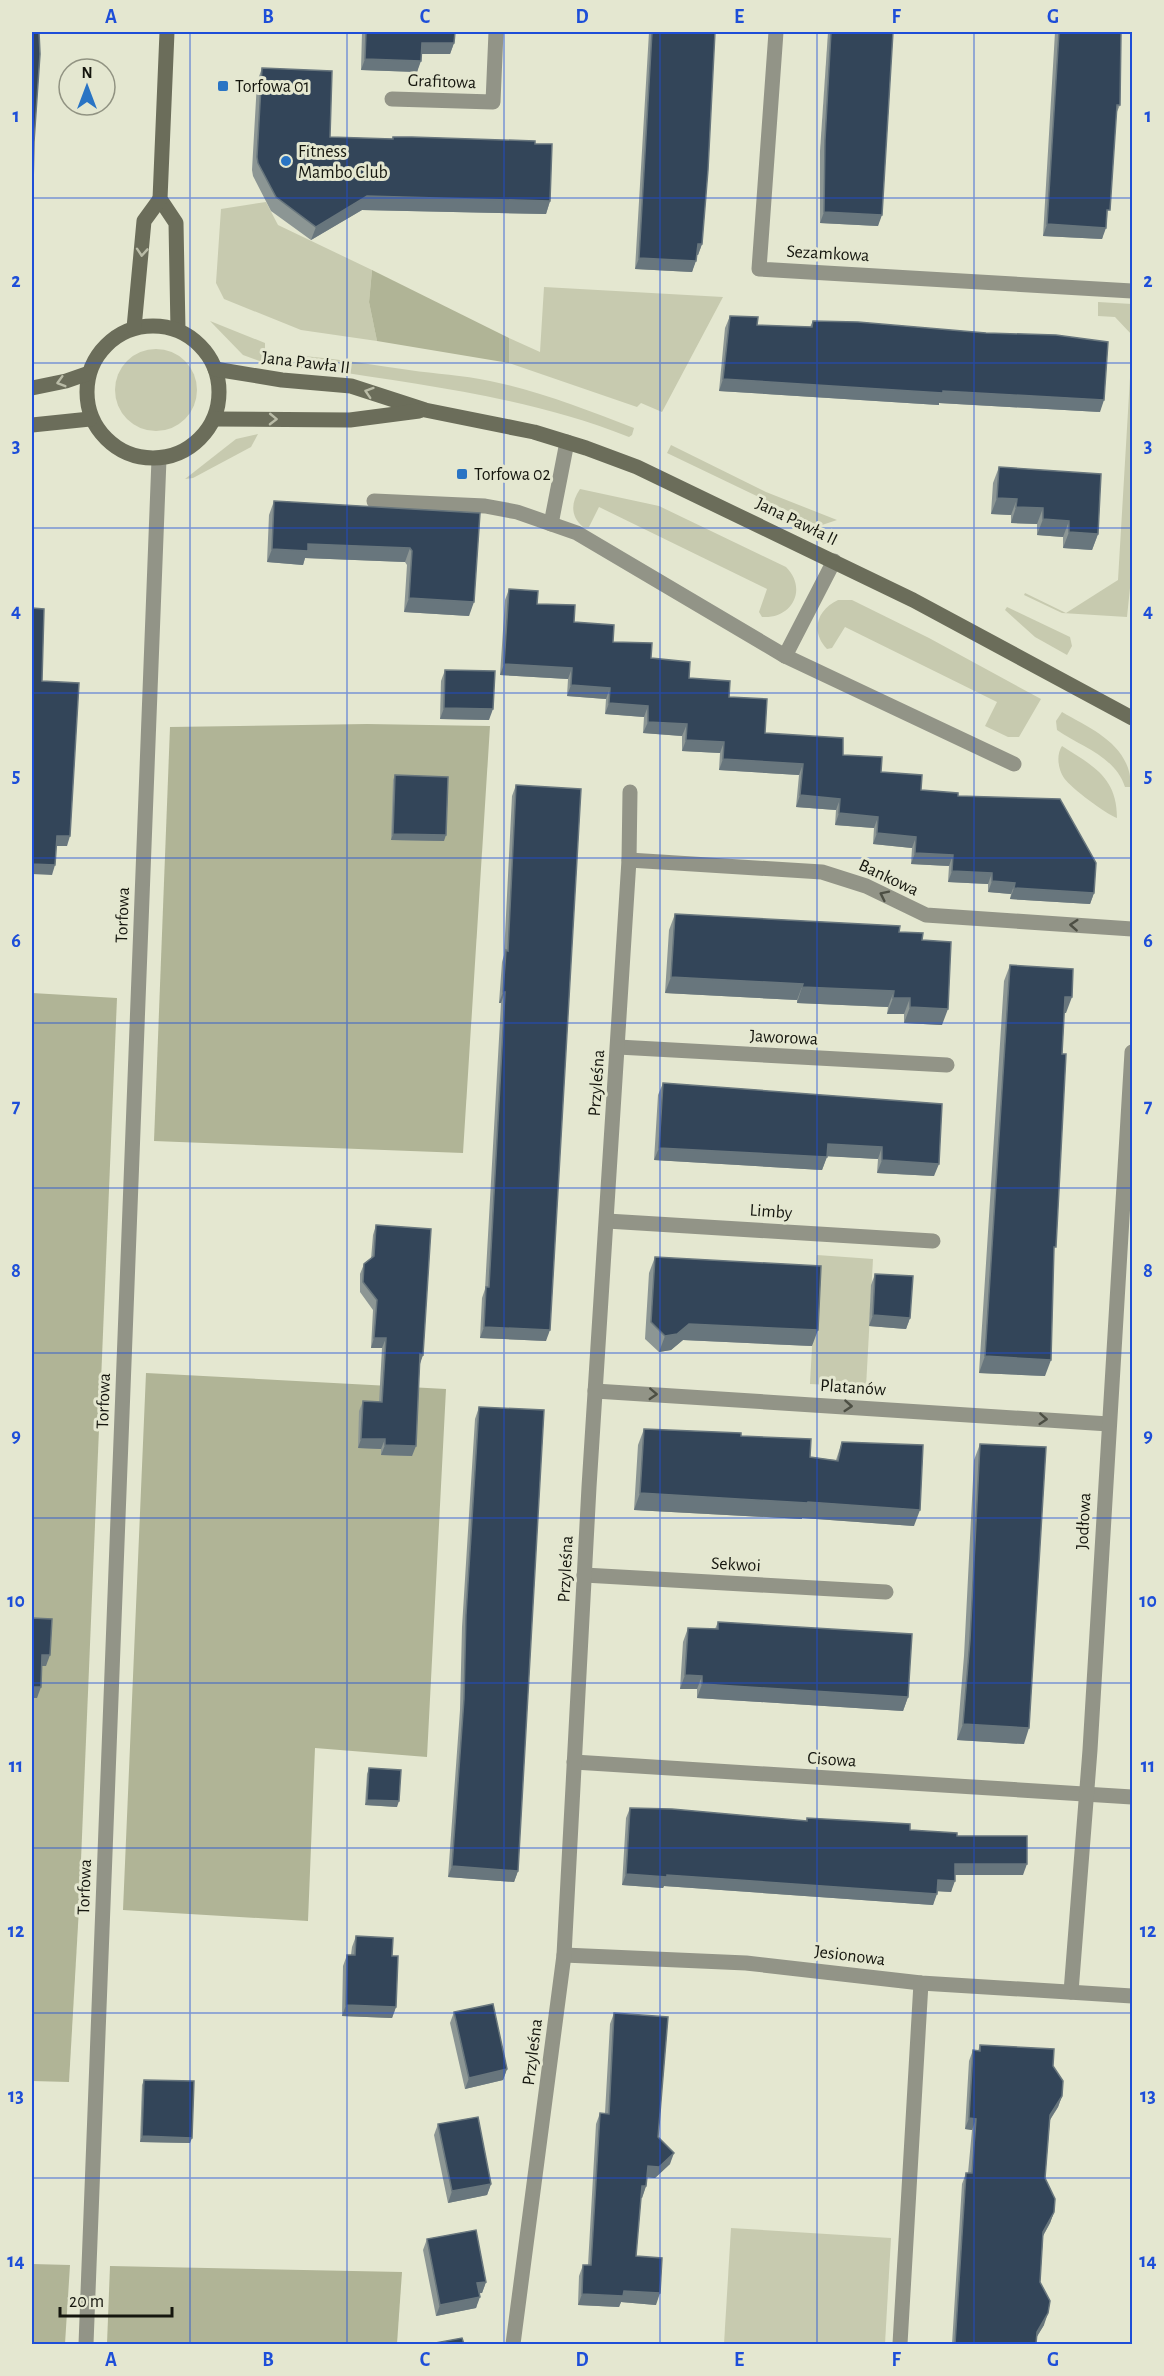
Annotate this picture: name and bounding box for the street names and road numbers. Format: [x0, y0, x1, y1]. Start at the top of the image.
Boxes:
street label: Grafitowa [407, 72, 476, 92]
street label: Sezamkowa [786, 243, 870, 265]
street label: Jana Pawła II [261, 349, 351, 377]
street label: Jana Pawła II [753, 494, 840, 549]
street label: Bankowa [856, 856, 921, 900]
street label: Torfowa [113, 887, 133, 943]
street label: Jaworowa [749, 1027, 819, 1049]
street label: Przyleśna [586, 1049, 608, 1117]
street label: Limby [749, 1202, 793, 1222]
street label: Torfowa [94, 1373, 114, 1429]
street label: Platanów [819, 1377, 886, 1399]
street label: Jodłowa [1074, 1492, 1094, 1550]
street label: Przyleśna [555, 1535, 577, 1603]
street label: Sekwoi [711, 1555, 761, 1575]
street label: Cisowa [807, 1749, 857, 1771]
street label: Torfowa [75, 1859, 95, 1915]
street label: Jesionowa [813, 1943, 886, 1969]
street label: Przyleśna [520, 2018, 546, 2086]

